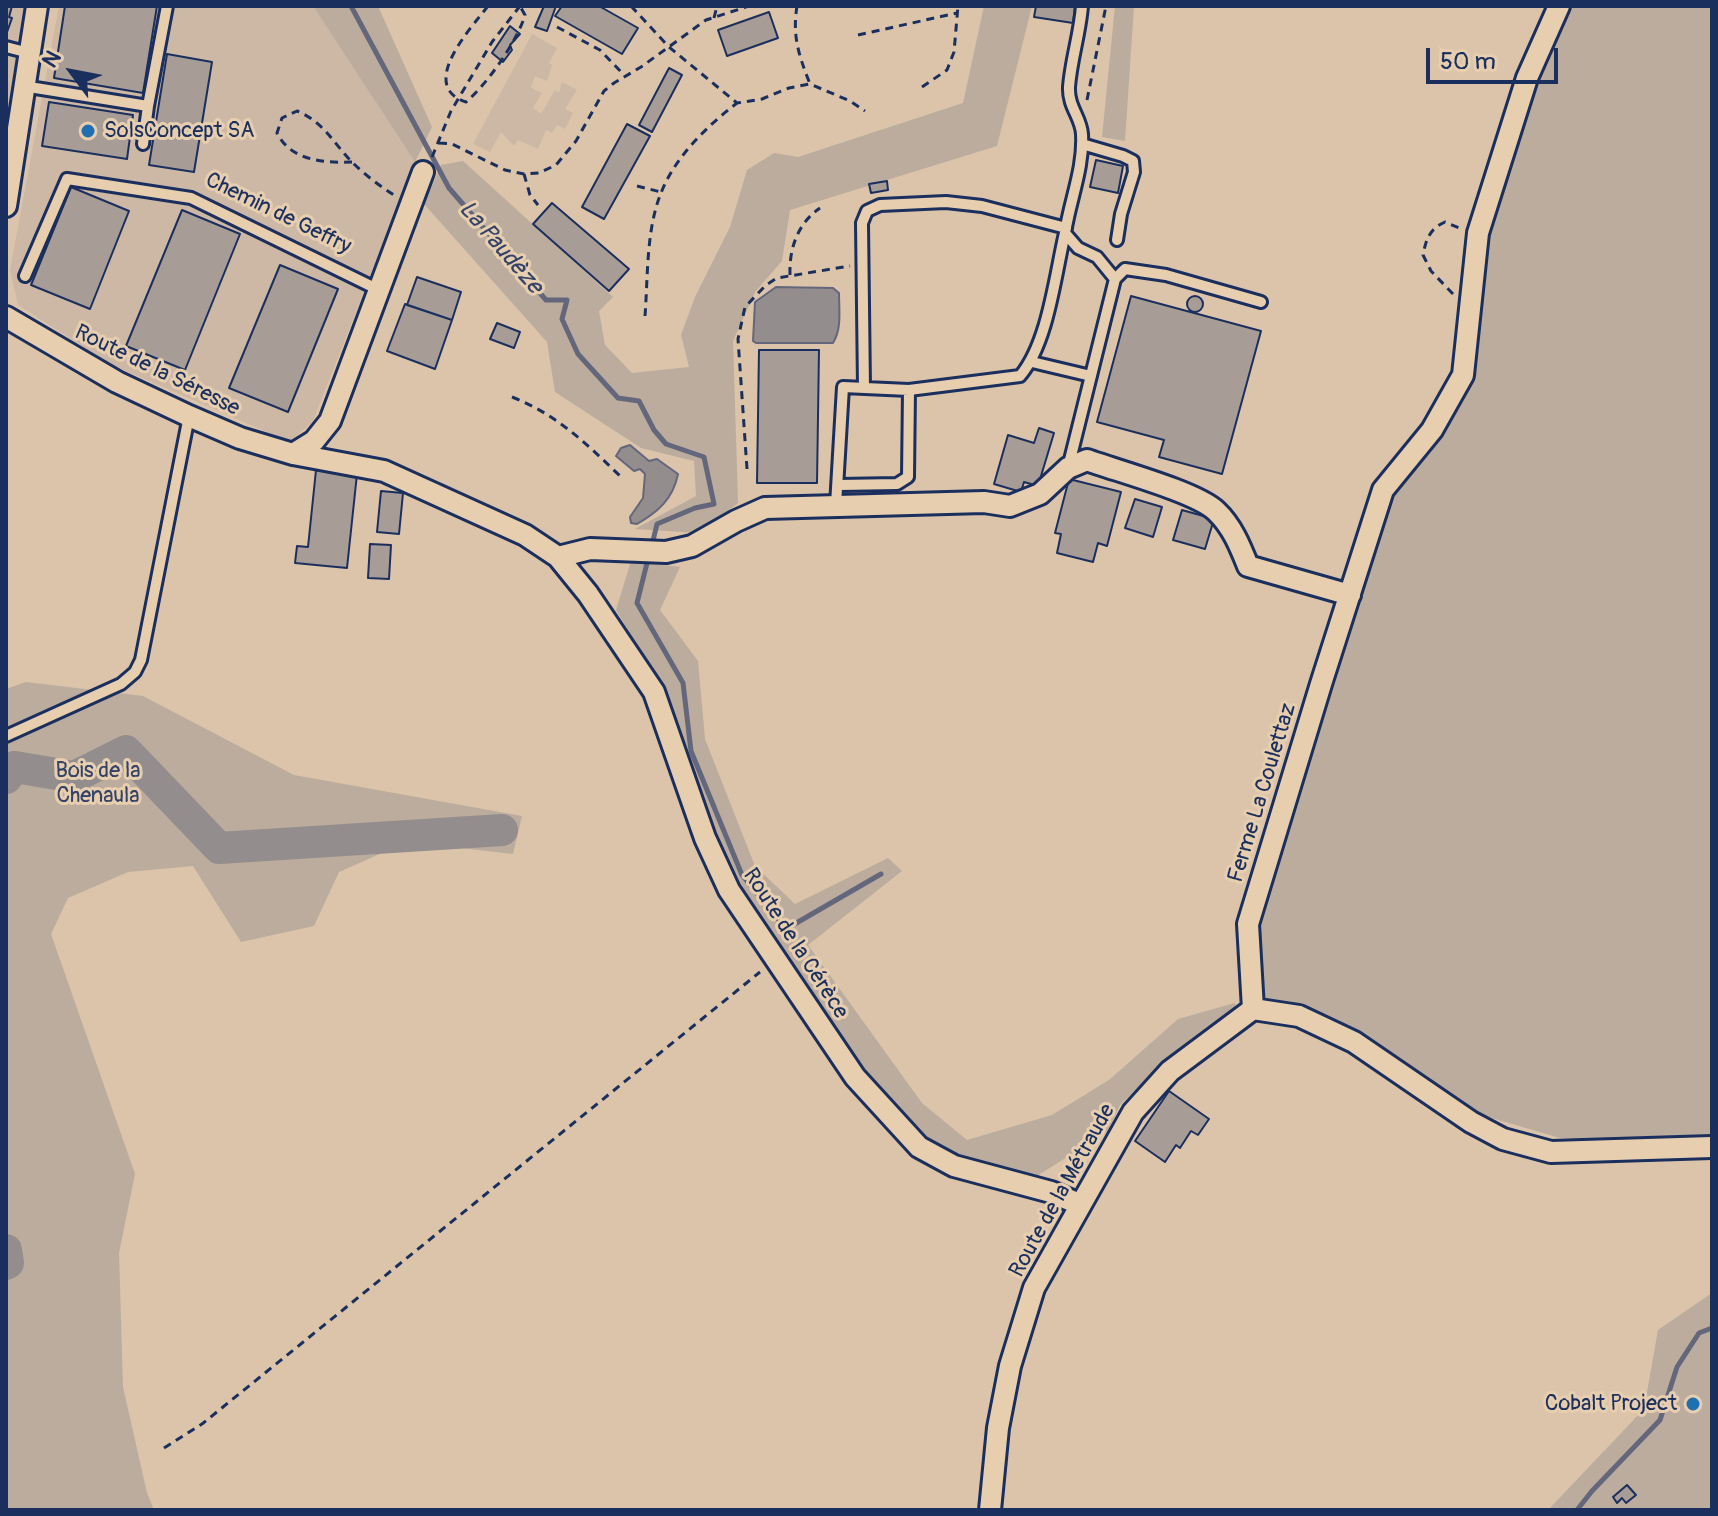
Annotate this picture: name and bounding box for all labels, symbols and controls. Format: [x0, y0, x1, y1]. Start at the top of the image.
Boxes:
north arrow [32, 32, 112, 112]
scale bar [1430, 32, 1562, 82]
text: N [36, 46, 67, 73]
text: 50 m [1440, 47, 1496, 76]
place label: SolsConcept SA [104, 118, 254, 144]
marker: SolsConcept SA [79, 122, 97, 140]
street label: Chemin de Geffry [201, 167, 355, 261]
water label: La Paudèze [452, 196, 548, 300]
street label: Route de la Séresse [70, 320, 244, 422]
street label: Ferme La Coulettaz [1223, 700, 1303, 886]
park label: Bois de la Chenaula [56, 758, 140, 810]
street label: Route de la Cérèce [737, 864, 853, 1024]
street label: Route de la Métraude [1004, 1100, 1122, 1282]
place label: Cobalt Project [1545, 1391, 1677, 1417]
marker: Cobalt Project [1684, 1395, 1702, 1413]

